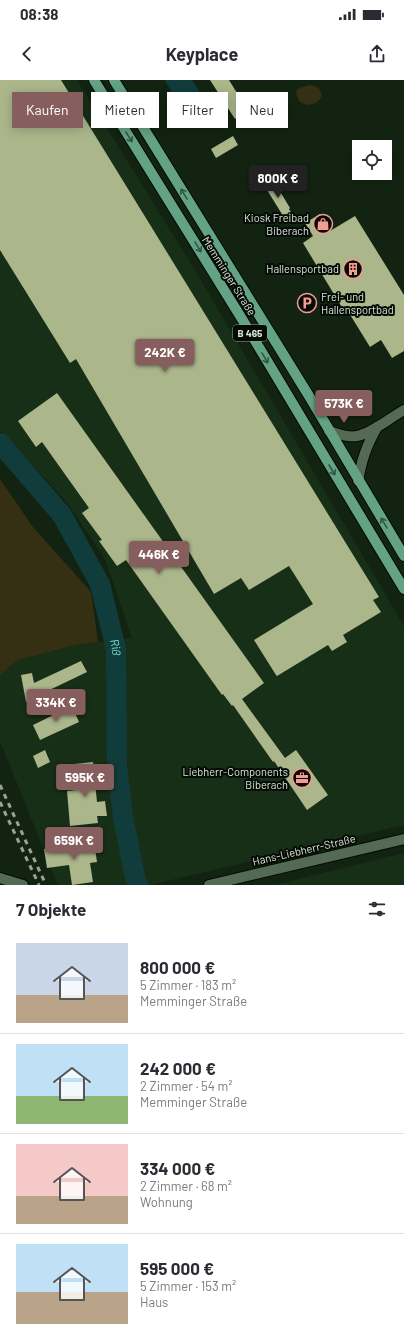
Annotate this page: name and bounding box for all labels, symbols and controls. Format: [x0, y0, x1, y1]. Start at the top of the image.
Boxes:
text: 08:38 [20, 5, 58, 23]
icon: back [16, 43, 38, 65]
text: Keyplace [166, 43, 238, 65]
icon: share [366, 43, 388, 65]
chip: Kaufen [12, 92, 83, 128]
chip: Mieten [91, 92, 159, 128]
chip: Filter [167, 92, 228, 128]
chip: Neu [236, 92, 288, 128]
one-way arrow [126, 131, 134, 143]
map controls [352, 140, 392, 180]
button: locate [352, 140, 392, 180]
pin: 800K € [245, 165, 311, 199]
text: 800K € [258, 170, 298, 186]
one-way arrow [180, 188, 188, 200]
place label: Kiosk Freibad Biberach [244, 211, 309, 237]
shop icon: Kiosk Freibad Biberach [312, 213, 334, 235]
street label: Memminger Straße [200, 234, 259, 318]
one-way arrow [194, 241, 202, 253]
building icon: Hallensportbad [342, 258, 364, 280]
place label: Hallensportbad [266, 262, 339, 275]
place label: Frei- und Hallensportbad [321, 290, 394, 316]
parking icon: Frei- und Hallensportbad [296, 292, 318, 314]
road number: B 465 [233, 325, 267, 341]
pin: 242K € [132, 339, 198, 373]
text: 242K € [144, 344, 186, 360]
one-way arrow [262, 352, 270, 364]
pin: 573K € [311, 390, 377, 424]
text: 573K € [324, 395, 364, 411]
one-way arrow [329, 464, 337, 476]
one-way arrow [379, 517, 387, 529]
pin: 446K € [126, 541, 192, 575]
text: 446K € [138, 546, 180, 562]
water label: Riß [108, 637, 124, 656]
pin: 334K € [23, 689, 89, 723]
text: 334K € [36, 694, 76, 710]
pin: 595K € [52, 764, 118, 798]
place label: Liebherr-Components Biberach [182, 765, 288, 791]
office icon: Liebherr-Components Biberach [291, 767, 313, 789]
text: 595K € [65, 769, 105, 785]
pin: 659K € [41, 827, 107, 861]
street label: Hans-Liebherr-Straße [251, 831, 357, 868]
text: 659K € [54, 832, 94, 848]
icon: filters [366, 898, 388, 920]
text: 7 Objekte [16, 899, 86, 919]
text: 800 000 € [140, 957, 215, 977]
icon: home [48, 959, 96, 1007]
text: 5 Zimmer · 183 m² [140, 977, 236, 993]
text: Memminger Straße [140, 993, 247, 1009]
text: 242 000 € [140, 1058, 216, 1078]
icon: home [48, 1060, 96, 1108]
text: 2 Zimmer · 54 m² [140, 1078, 232, 1094]
text: Memminger Straße [140, 1094, 247, 1110]
text: 334 000 € [140, 1158, 215, 1178]
icon: home [48, 1160, 96, 1208]
text: 2 Zimmer · 68 m² [140, 1178, 232, 1194]
text: Wohnung [140, 1194, 193, 1210]
text: 595 000 € [140, 1258, 214, 1278]
icon: home [48, 1260, 96, 1308]
text: 5 Zimmer · 153 m² [140, 1278, 236, 1294]
text: Haus [140, 1294, 168, 1310]

